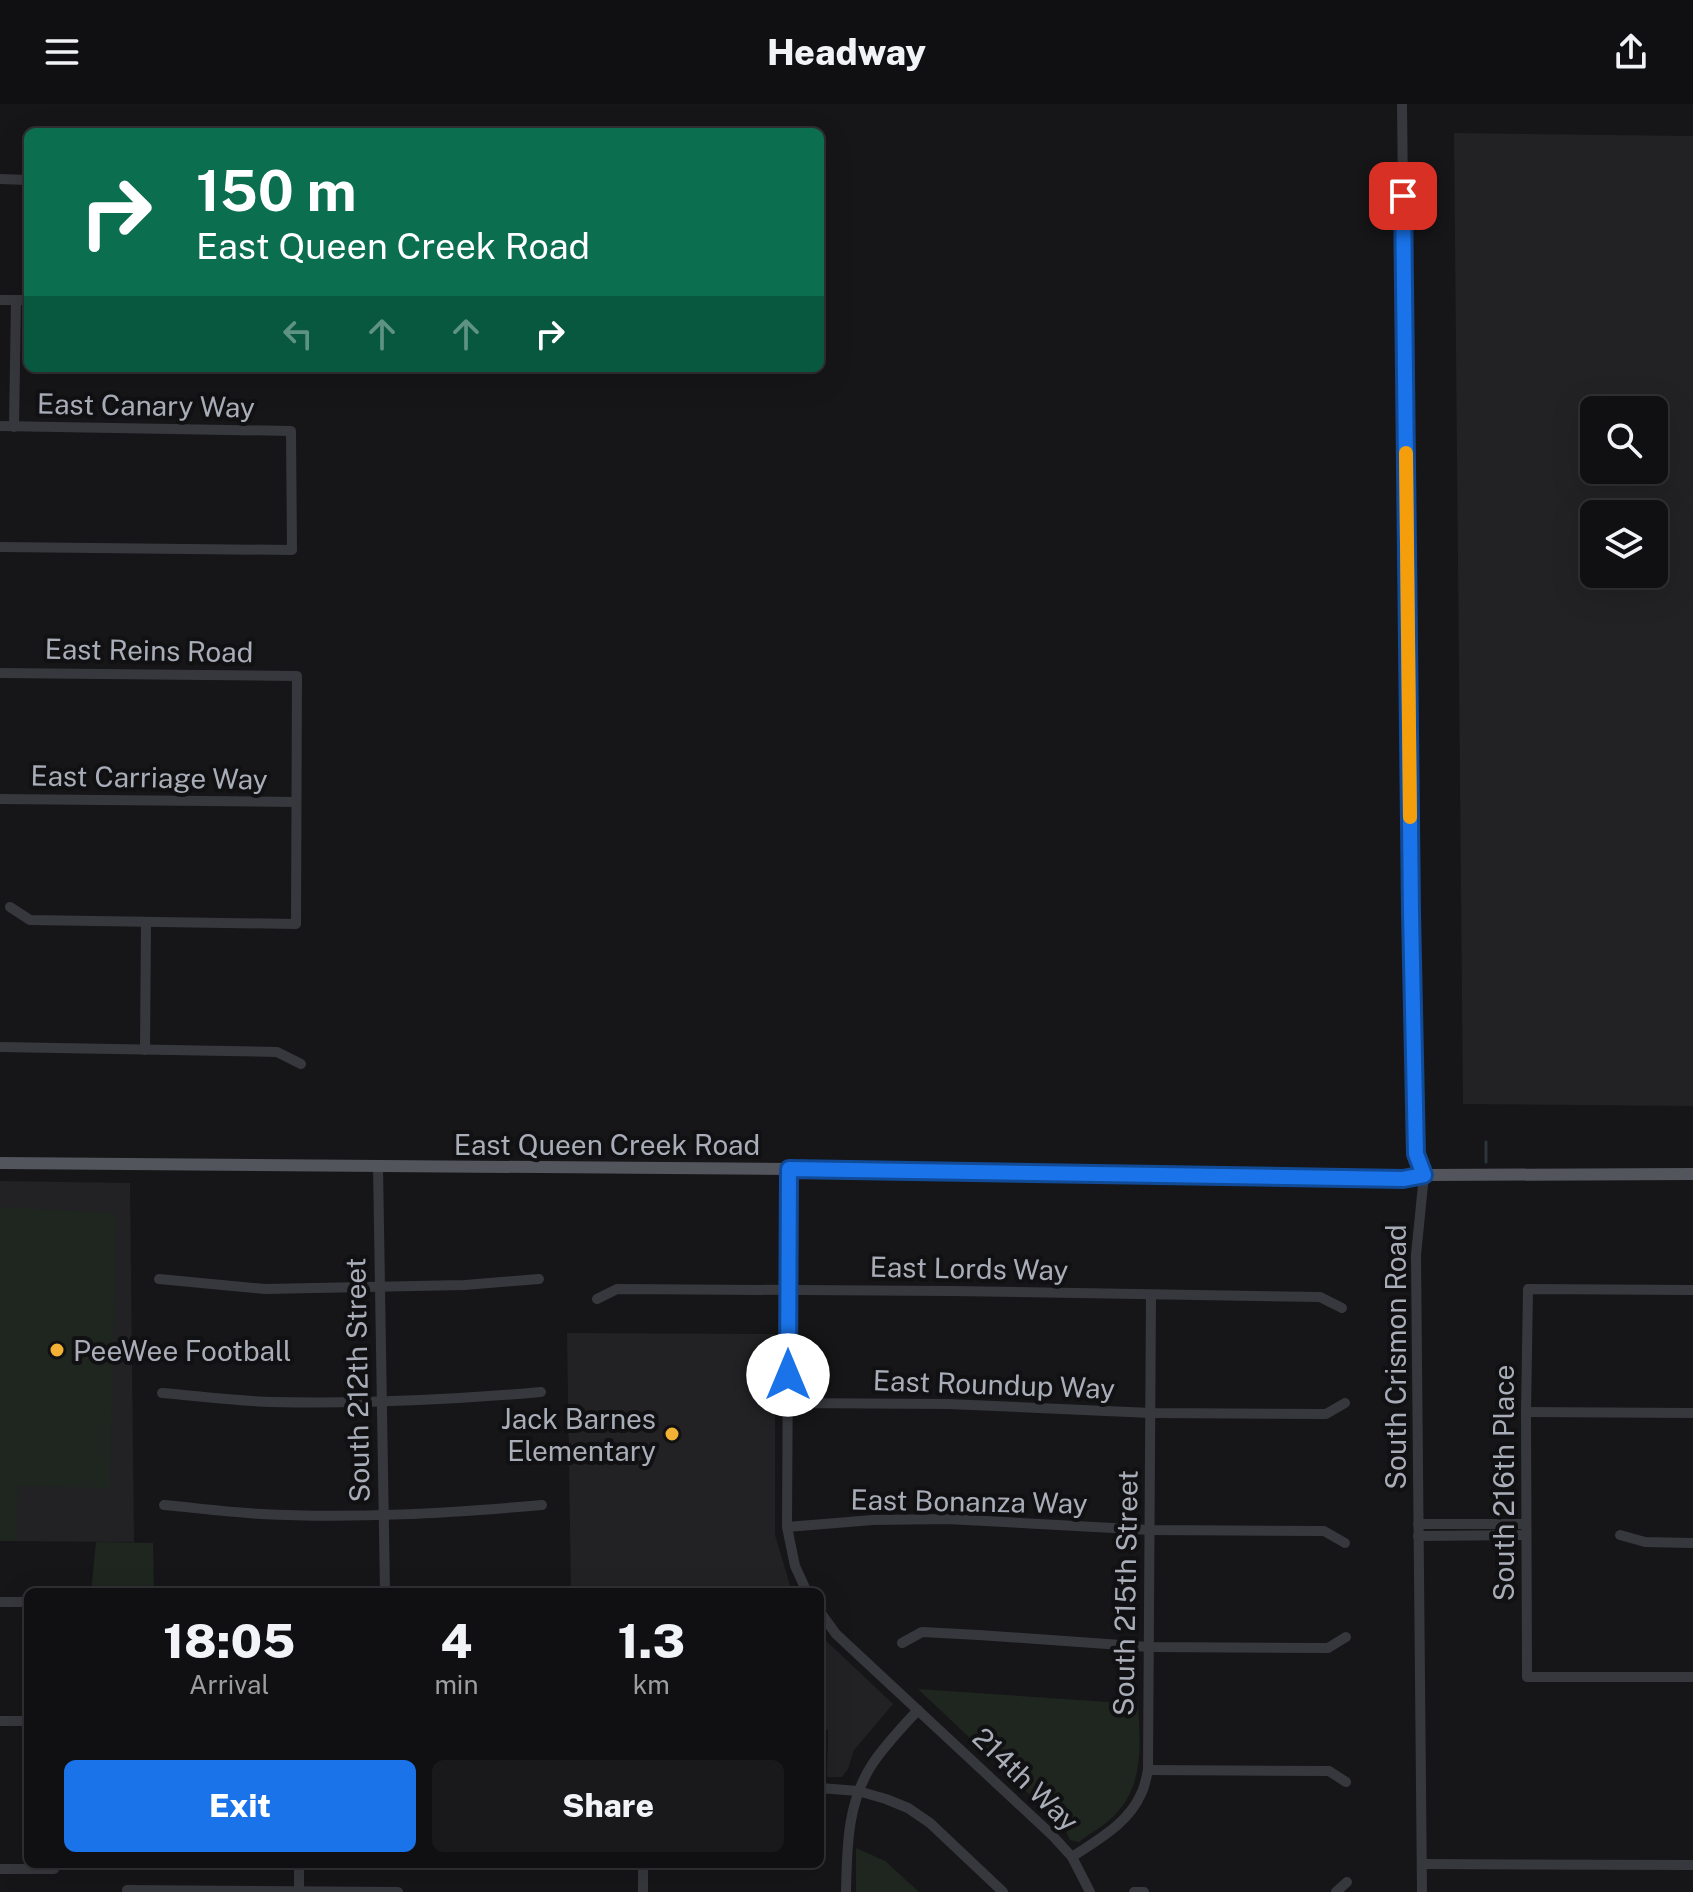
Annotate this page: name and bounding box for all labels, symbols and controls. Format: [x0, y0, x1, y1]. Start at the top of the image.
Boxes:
icon: menu [40, 30, 84, 74]
icon: share [1609, 30, 1653, 74]
text: Headway [767, 31, 926, 73]
text: 150 m [196, 158, 357, 224]
icon: right [64, 160, 168, 264]
pin [1369, 162, 1437, 230]
icon: arrive [1381, 174, 1425, 218]
text: East Queen Creek Road [196, 225, 590, 267]
icon: left [276, 312, 320, 356]
icon: ahead [360, 312, 404, 356]
icon: ahead [444, 312, 488, 356]
icon: right [528, 312, 572, 356]
street label: East Canary Way [37, 387, 255, 423]
map controls [1580, 396, 1668, 588]
button: search [1580, 396, 1668, 484]
button: layers [1580, 500, 1668, 588]
street label: East Reins Road [44, 632, 254, 668]
street label: East Carriage Way [30, 758, 268, 796]
street label: East Queen Creek Road [454, 1128, 760, 1161]
street label: South Crismon Road [1379, 1224, 1412, 1490]
street label: East Lords Way [869, 1250, 1069, 1286]
street label: South 212th Street [338, 1257, 376, 1503]
position arrow [746, 1333, 830, 1417]
place label: PeeWee Football [73, 1334, 292, 1367]
marker: PeeWee Football [48, 1341, 66, 1359]
street label: East Roundup Way [872, 1363, 1116, 1405]
street label: South 216th Place [1487, 1365, 1520, 1601]
place label: Jack Barnes Elementary [501, 1402, 656, 1467]
marker: Jack Barnes Elementary [663, 1425, 681, 1443]
street label: South 215th Street [1106, 1470, 1144, 1716]
street label: East Bonanza Way [850, 1482, 1088, 1520]
text: 18:05 [163, 1612, 295, 1669]
text: 4 [440, 1612, 472, 1669]
text: 1.3 [617, 1612, 685, 1669]
text: Arrival [189, 1669, 269, 1700]
text: min [434, 1669, 478, 1700]
text: km [633, 1669, 670, 1700]
street label: 214th Way [966, 1720, 1086, 1838]
button: Exit [64, 1760, 416, 1852]
button: Share [432, 1760, 784, 1852]

